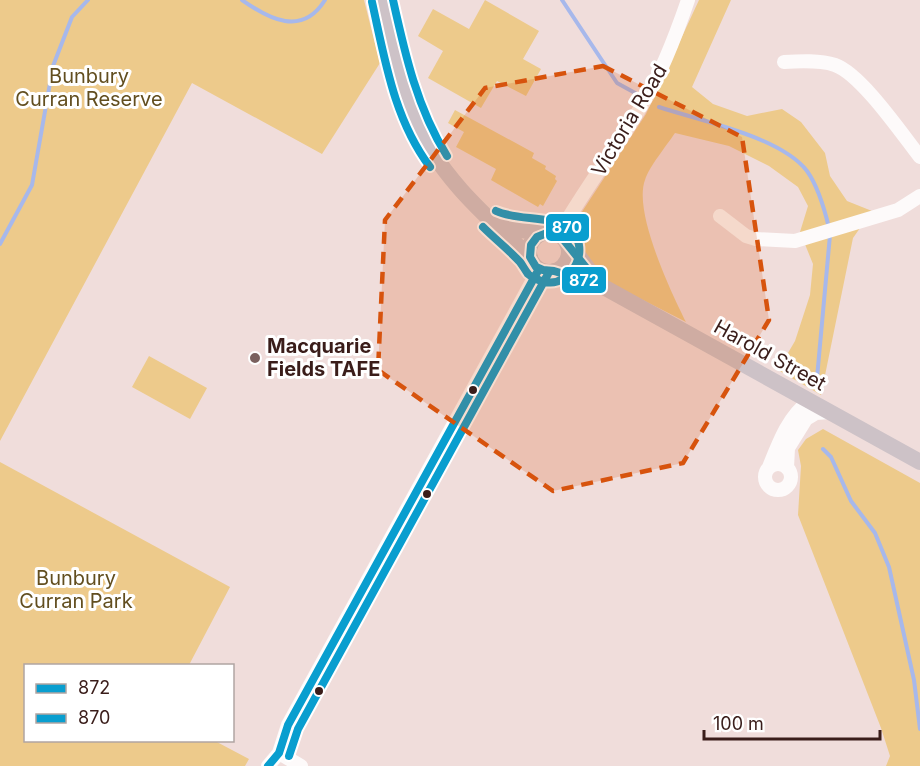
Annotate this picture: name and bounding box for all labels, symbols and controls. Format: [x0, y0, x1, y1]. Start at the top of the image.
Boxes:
street label: Victoria Road [586, 60, 672, 180]
park label: Bunbury Curran Reserve [15, 64, 163, 111]
line badge: 870 [545, 213, 590, 242]
text: 870 [552, 217, 582, 237]
line badge: 872 [561, 266, 607, 294]
text: 872 [569, 270, 599, 290]
street label: Harold Street [710, 314, 831, 396]
place label: Macquarie Fields TAFE [267, 334, 380, 381]
marker: Macquarie Fields TAFE [248, 351, 262, 365]
unlabelled marker [467, 384, 479, 396]
unlabelled marker [421, 488, 433, 500]
park label: Bunbury Curran Park [19, 566, 133, 613]
legend [24, 664, 234, 742]
text: 872 [78, 677, 110, 698]
unlabelled marker [313, 685, 325, 697]
scale bar [704, 703, 880, 741]
text: 870 [78, 707, 110, 728]
text: 100 m [713, 713, 764, 734]

